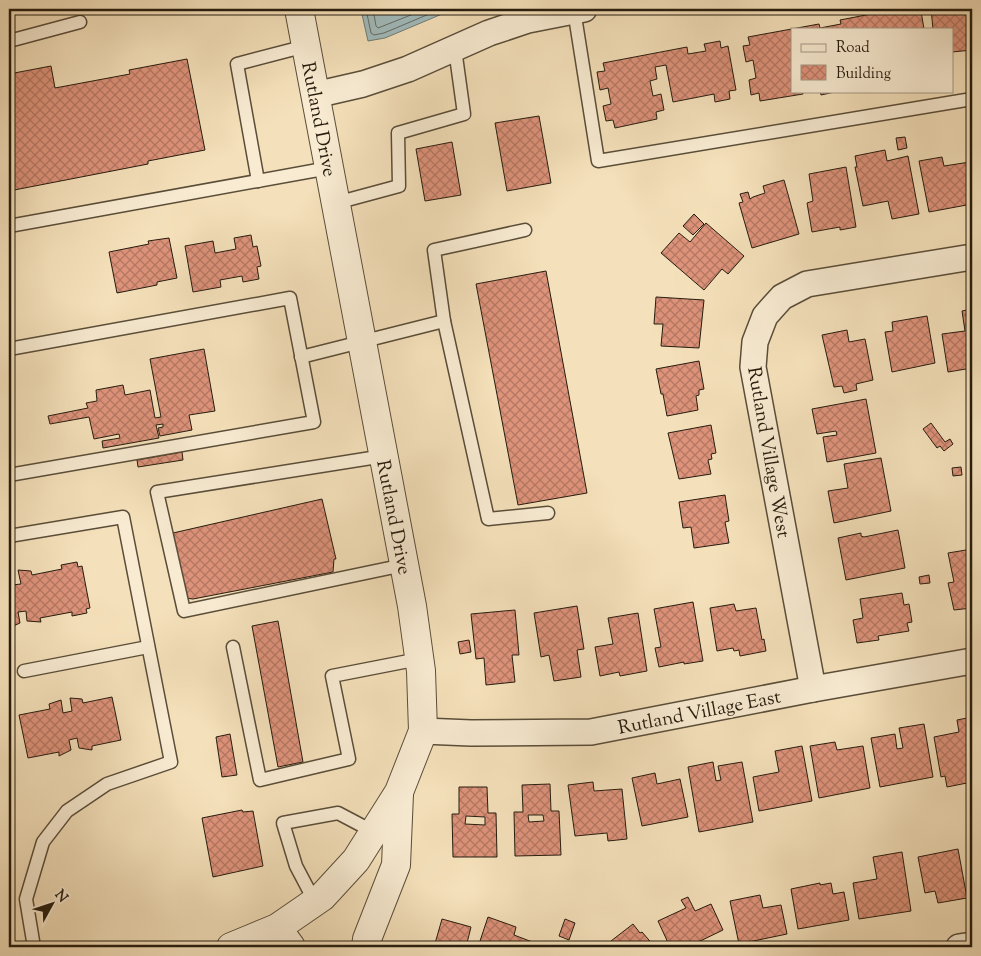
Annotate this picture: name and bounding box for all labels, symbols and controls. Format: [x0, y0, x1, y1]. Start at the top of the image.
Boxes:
legend [791, 28, 954, 92]
text: Road [836, 38, 870, 59]
street label: Rutland Drive [293, 60, 342, 179]
text: Building [836, 64, 891, 85]
street label: Rutland Village West [739, 365, 796, 541]
street label: Rutland Drive [368, 458, 417, 577]
street label: Rutland Village East [616, 684, 784, 742]
north arrow [28, 878, 78, 928]
text: N [49, 886, 72, 908]

